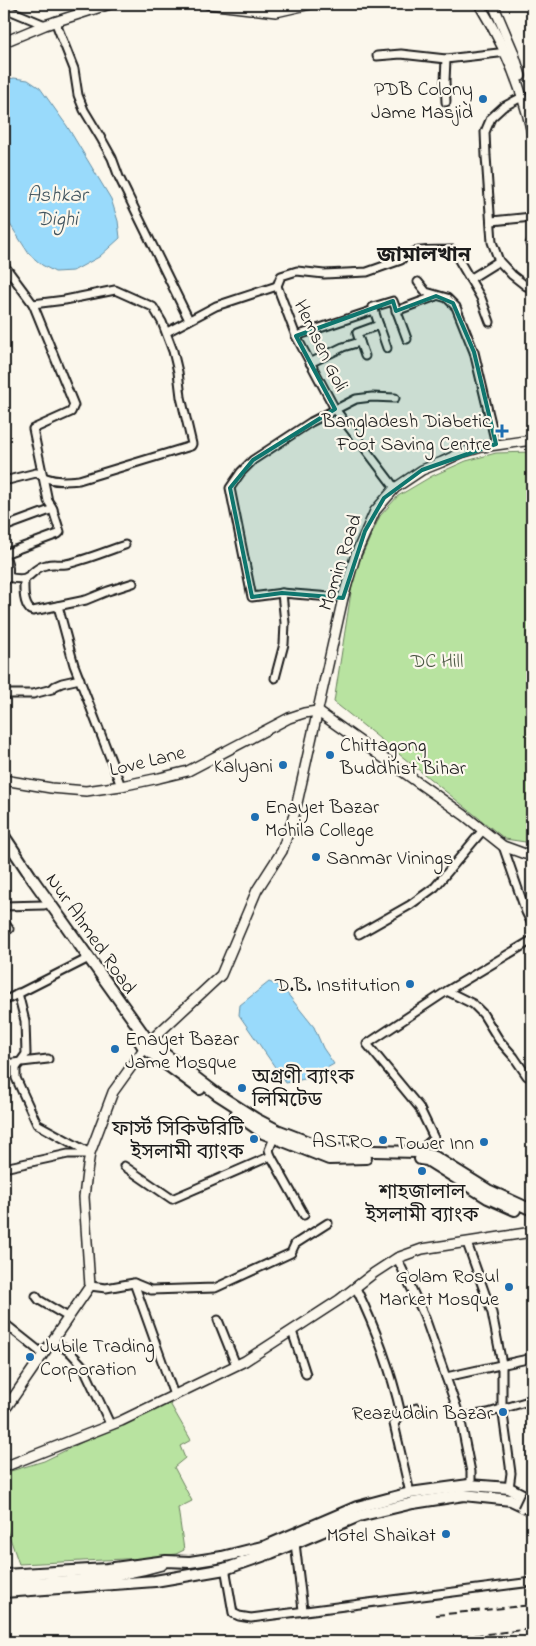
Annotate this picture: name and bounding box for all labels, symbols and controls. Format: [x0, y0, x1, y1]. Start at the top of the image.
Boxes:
place label: PDB Colony Jame Masjid [371, 76, 473, 128]
marker: PDB Colony Jame Masjid [477, 93, 489, 105]
water label: Ashkar Dighi [27, 181, 90, 236]
district label: জামালখান [376, 241, 472, 271]
street label: Hemsen Goli [285, 295, 355, 397]
place label: Bangladesh Diabetic Foot Saving Centre [321, 408, 491, 461]
marker: Bangladesh Diabetic Foot Saving Centre [495, 424, 509, 438]
street label: Momin Road [312, 511, 371, 615]
park label: DC Hill [410, 648, 463, 677]
place label: Chittagong Buddhist Bihar [339, 732, 467, 784]
street label: Love Lane [107, 739, 189, 786]
marker: Chittagong Buddhist Bihar [324, 749, 336, 761]
place label: Kalyani [214, 753, 273, 782]
marker: Kalyani [277, 759, 289, 771]
place label: Enayet Bazar Mohila College [265, 794, 380, 847]
marker: Enayet Bazar Mohila College [249, 811, 261, 823]
place label: Sanmar Vinings [326, 845, 454, 875]
marker: Sanmar Vinings [310, 851, 322, 863]
street label: Nur Ahmed Road [37, 868, 143, 1001]
place label: D.B. Institution [274, 972, 400, 1001]
marker: D.B. Institution [404, 978, 416, 990]
place label: Enayet Bazar Jame Mosque [125, 1026, 240, 1078]
marker: Enayet Bazar Jame Mosque [109, 1043, 121, 1055]
place label: অগ্রণী ব্যাংক লিমিটেড [251, 1064, 355, 1116]
marker: অগ্রণী ব্যাংক লিমিটেড [236, 1082, 248, 1094]
place label: ফার্স্ট সিকিউরিটি ইসলামী ব্যাংক [111, 1115, 245, 1168]
place label: ASTRO [312, 1128, 373, 1157]
place label: Tower Inn [395, 1130, 474, 1159]
marker: ফার্স্ট সিকিউরিটি ইসলামী ব্যাংক [248, 1133, 260, 1145]
marker: ASTRO [377, 1134, 389, 1146]
marker: Tower Inn [478, 1136, 490, 1148]
marker: শাহজালাল ইসলামী ব্যাংক [416, 1165, 428, 1177]
place label: শাহজালাল ইসলামী ব্যাংক [364, 1179, 479, 1231]
place label: Golam Rosul Market Mosque [379, 1263, 499, 1315]
marker: Golam Rosul Market Mosque [503, 1281, 515, 1293]
place label: Jubile Trading Corporation [40, 1333, 155, 1385]
marker: Jubile Trading Corporation [24, 1351, 36, 1363]
place label: Reazuddin Bazar [352, 1400, 494, 1429]
marker: Reazuddin Bazar [497, 1406, 509, 1418]
place label: Motel Shaikat [326, 1522, 436, 1551]
marker: Motel Shaikat [440, 1528, 452, 1540]

